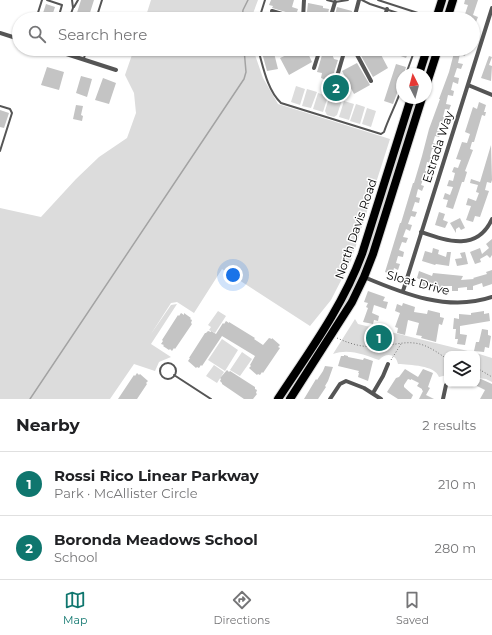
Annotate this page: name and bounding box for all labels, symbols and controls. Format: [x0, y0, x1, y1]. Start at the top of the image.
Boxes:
search box [12, 12, 480, 56]
icon: search [26, 23, 48, 45]
text: Search here [58, 25, 147, 44]
north arrow [396, 68, 432, 104]
pin: 2 [323, 73, 349, 103]
street label: Estrada Way [419, 109, 456, 185]
street label: North Davis Road [331, 177, 380, 281]
your location [223, 265, 243, 285]
street label: Sloat Drive [385, 267, 451, 298]
pin: 1 [366, 323, 392, 353]
map controls [444, 351, 480, 387]
button: layers [444, 351, 480, 387]
text: Nearby [16, 415, 80, 435]
text: 2 results [422, 417, 476, 433]
text: Rossi Rico Linear Parkway [54, 466, 259, 485]
text: 1 [26, 476, 32, 492]
text: 210 m [438, 476, 476, 492]
text: Park · McAllister Circle [54, 485, 198, 501]
text: Boronda Meadows School [54, 530, 258, 549]
text: 2 [25, 540, 33, 556]
text: 280 m [435, 540, 476, 556]
text: School [54, 549, 98, 565]
tab: Map [63, 589, 87, 627]
tab: Directions [214, 589, 270, 627]
tab: Saved [396, 589, 429, 627]

